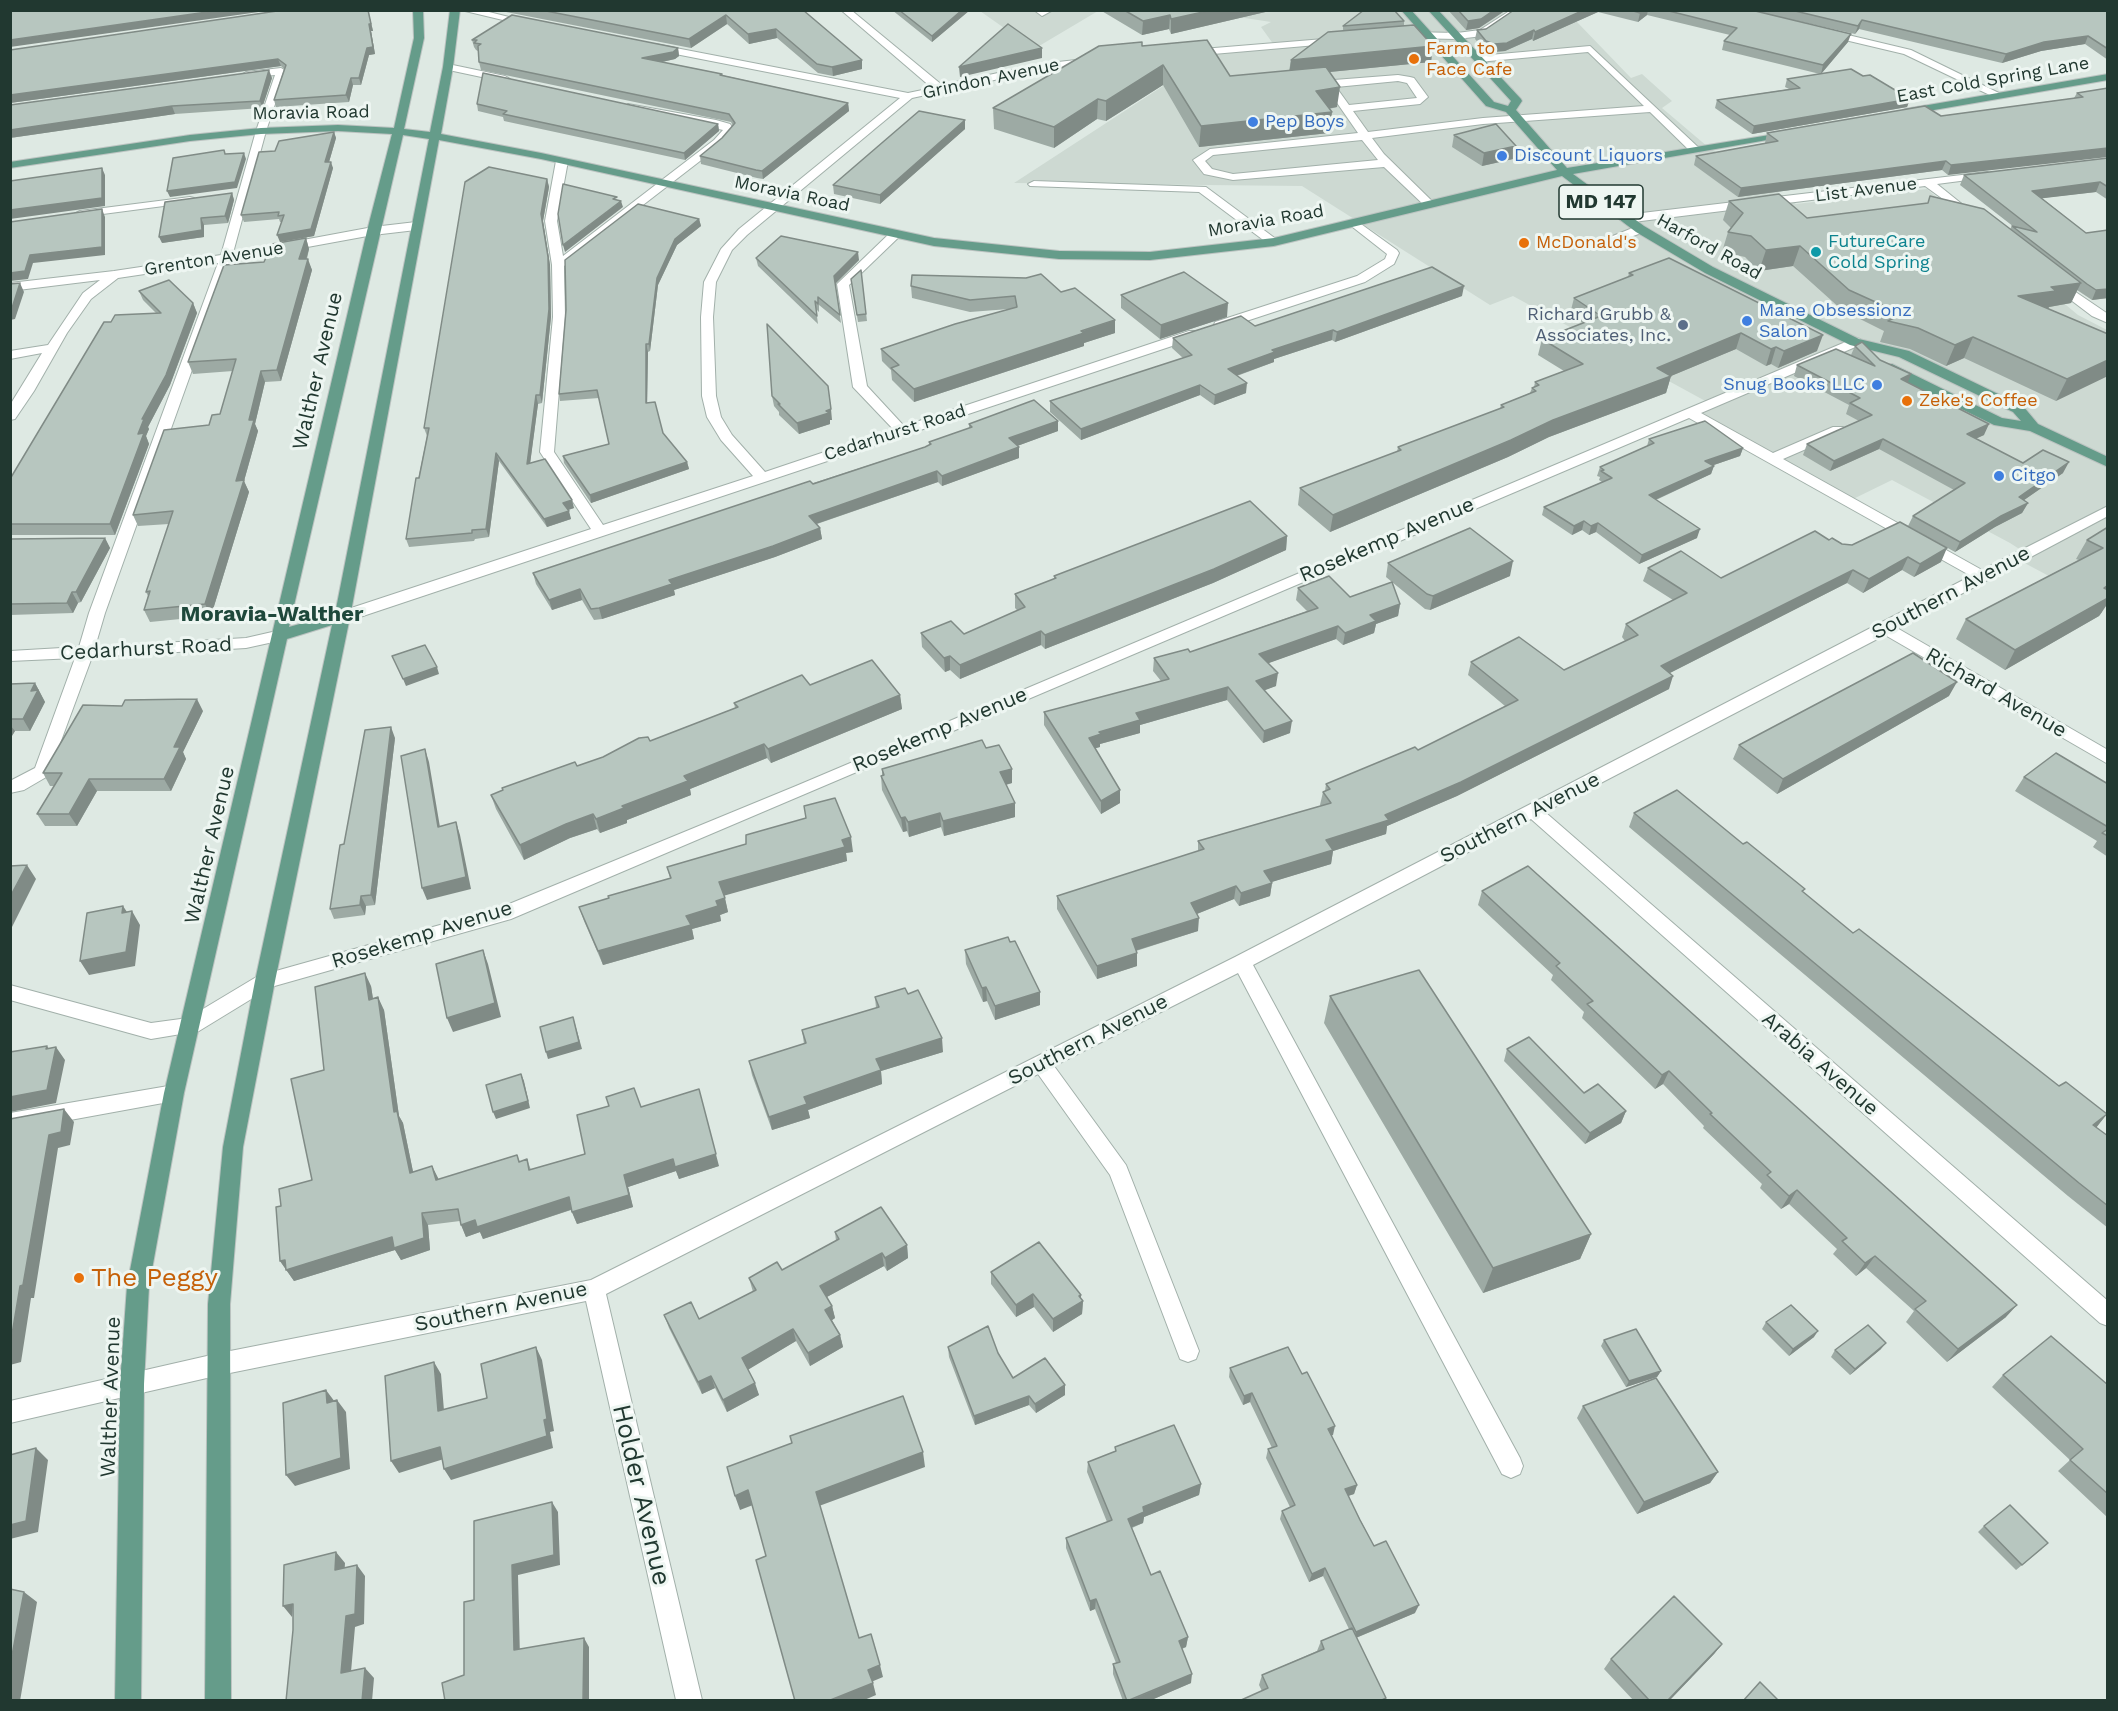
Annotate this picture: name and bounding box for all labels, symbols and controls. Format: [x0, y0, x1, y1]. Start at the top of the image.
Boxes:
place label: Farm to Face Cafe [1426, 38, 1513, 80]
marker: Farm to Face Cafe [1407, 52, 1421, 66]
street label: East Cold Spring Lane [1895, 52, 2091, 108]
street label: Grindon Avenue [921, 54, 1061, 104]
street label: Moravia Road [252, 101, 370, 125]
place label: Pep Boys [1265, 111, 1344, 133]
marker: Pep Boys [1246, 115, 1260, 129]
place label: Discount Liquors [1514, 145, 1663, 167]
marker: Discount Liquors [1495, 149, 1509, 163]
street label: Moravia Road [732, 171, 852, 217]
street label: List Avenue [1814, 173, 1918, 207]
road number: MD 147 [1559, 185, 1643, 219]
street label: Moravia Road [1206, 200, 1326, 242]
street label: Harford Road [1653, 209, 1765, 285]
place label: FutureCare Cold Spring [1828, 231, 1930, 274]
place label: McDonald's [1536, 232, 1637, 254]
marker: McDonald's [1517, 236, 1531, 250]
street label: Grenton Avenue [143, 237, 285, 281]
marker: FutureCare Cold Spring [1809, 245, 1823, 259]
street label: Walther Avenue [288, 290, 348, 452]
place label: Mane Obsessionz Salon [1759, 300, 1912, 342]
place label: Richard Grubb & Associates, Inc. [1527, 304, 1671, 346]
marker: Mane Obsessionz Salon [1740, 314, 1754, 328]
marker: Richard Grubb & Associates, Inc. [1676, 318, 1690, 332]
place label: Snug Books LLC [1723, 374, 1865, 396]
marker: Snug Books LLC [1870, 378, 1884, 392]
place label: Zeke's Coffee [1919, 390, 2038, 412]
marker: Zeke's Coffee [1900, 394, 1914, 408]
street label: Cedarhurst Road [821, 400, 969, 466]
place label: Citgo [2011, 465, 2056, 487]
marker: Citgo [1992, 469, 2006, 483]
street label: Rosekemp Avenue [1296, 492, 1478, 588]
street label: Southern Avenue [1867, 541, 2035, 645]
district label: Moravia-Walther [181, 602, 363, 628]
street label: Cedarhurst Road [59, 632, 233, 666]
street label: Richard Avenue [1921, 642, 2071, 744]
street label: Rosekemp Avenue [849, 682, 1031, 778]
street label: Walther Avenue [180, 764, 240, 926]
street label: Southern Avenue [1436, 767, 1604, 869]
street label: Rosekemp Avenue [329, 896, 515, 974]
street label: Southern Avenue [1004, 989, 1172, 1091]
street label: Arabia Avenue [1757, 1007, 1883, 1121]
place label: The Peggy [91, 1262, 218, 1294]
marker: The Peggy [72, 1271, 86, 1285]
street label: Southern Avenue [412, 1276, 590, 1338]
street label: Walther Avenue [96, 1316, 126, 1478]
street label: Holder Avenue [605, 1401, 677, 1589]

